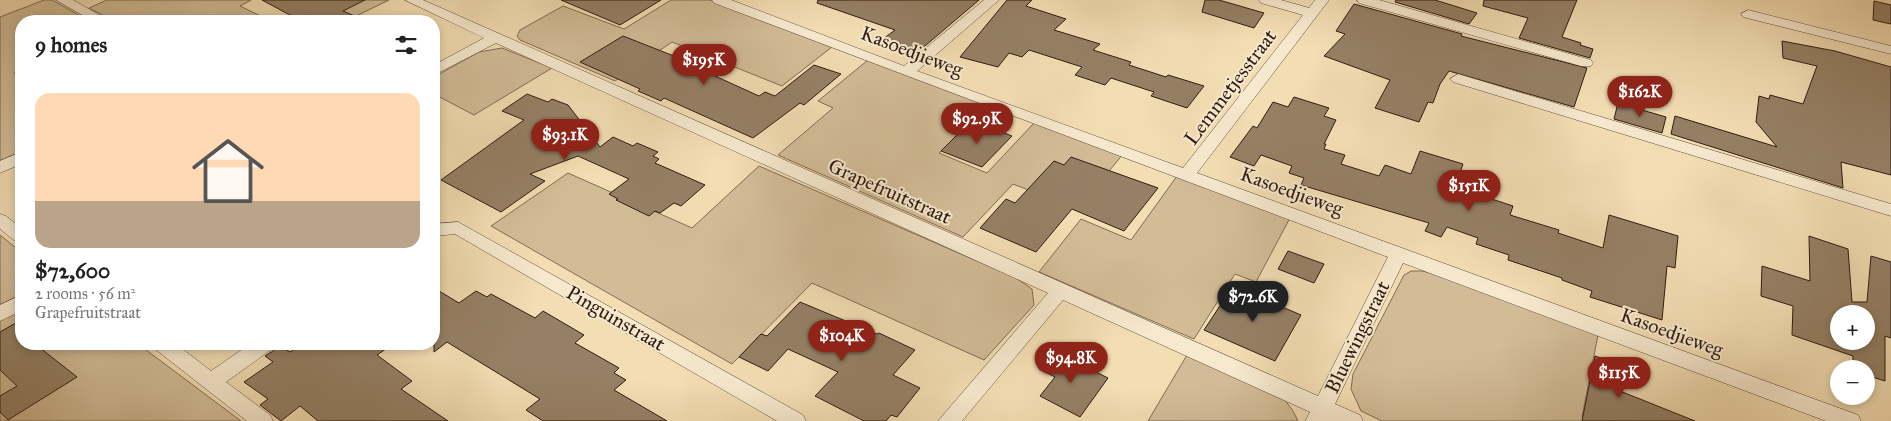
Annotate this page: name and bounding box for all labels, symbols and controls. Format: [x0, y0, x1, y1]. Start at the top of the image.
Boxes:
street label: Kasoedjieweg [857, 20, 967, 83]
street label: Lemmetjesstraat [1179, 25, 1281, 149]
icon: filters [392, 31, 420, 59]
text: 9 homes [35, 32, 107, 58]
pin: $195K [669, 44, 739, 86]
text: $195K [682, 50, 726, 69]
pin: $162K [1605, 76, 1675, 118]
text: $162K [1618, 82, 1662, 101]
pin: $92.9K [936, 102, 1018, 145]
text: $92.9K [952, 109, 1002, 128]
pin: $93.1K [524, 119, 606, 161]
text: $93.1K [542, 125, 588, 144]
icon: home [183, 126, 273, 216]
street label: Grapefruitstraat [825, 153, 955, 229]
street label: Kasoedjieweg [1237, 161, 1347, 222]
pin: $151K [1434, 170, 1504, 212]
text: $151K [1449, 176, 1489, 195]
text: $72,600 [35, 258, 110, 284]
street label: Bluewingstraat [1319, 277, 1395, 398]
street label: Pinguinstraat [562, 280, 670, 357]
pin: $72.6K [1212, 280, 1294, 323]
text: 2 rooms · 56 m² [35, 284, 135, 303]
text: $72.6K [1228, 287, 1278, 306]
street label: Kasoedjieweg [1617, 302, 1727, 363]
text: Grapefruitstraat [35, 303, 141, 322]
map controls [1830, 305, 1875, 405]
button: + [1830, 305, 1875, 350]
pin: $104K [807, 320, 877, 362]
text: $104K [819, 326, 865, 345]
pin: $94.8K [1030, 342, 1112, 384]
text: $94.8K [1046, 348, 1096, 367]
pin: $115K [1584, 356, 1654, 399]
button: − [1830, 360, 1875, 405]
text: $115K [1599, 363, 1639, 382]

